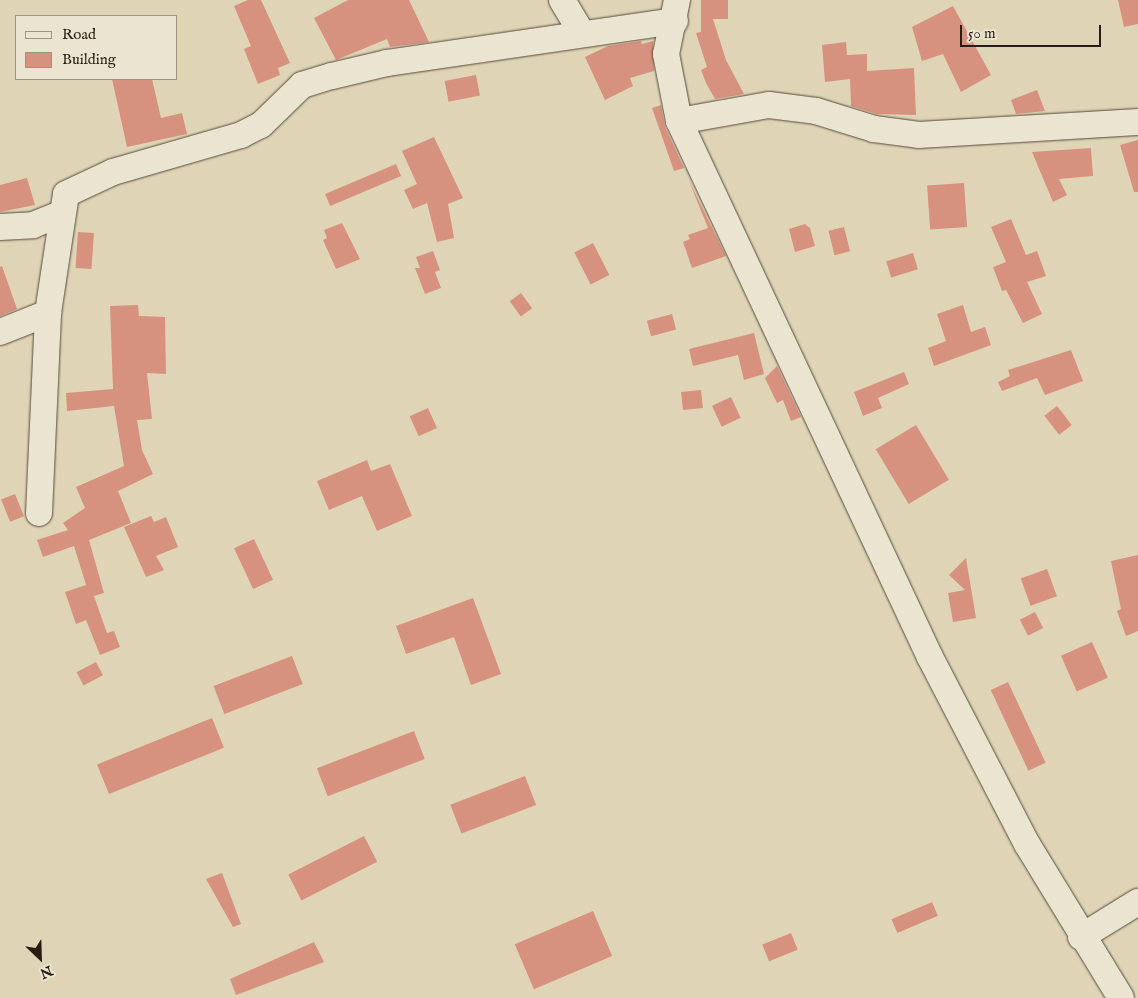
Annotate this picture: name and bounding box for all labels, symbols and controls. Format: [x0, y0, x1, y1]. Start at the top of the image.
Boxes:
legend [15, 15, 178, 80]
scale bar [963, 15, 1104, 47]
text: 50 m [968, 24, 996, 43]
text: Road [62, 25, 96, 44]
text: Building [62, 50, 116, 69]
north arrow [15, 933, 65, 983]
text: N [37, 961, 55, 982]

